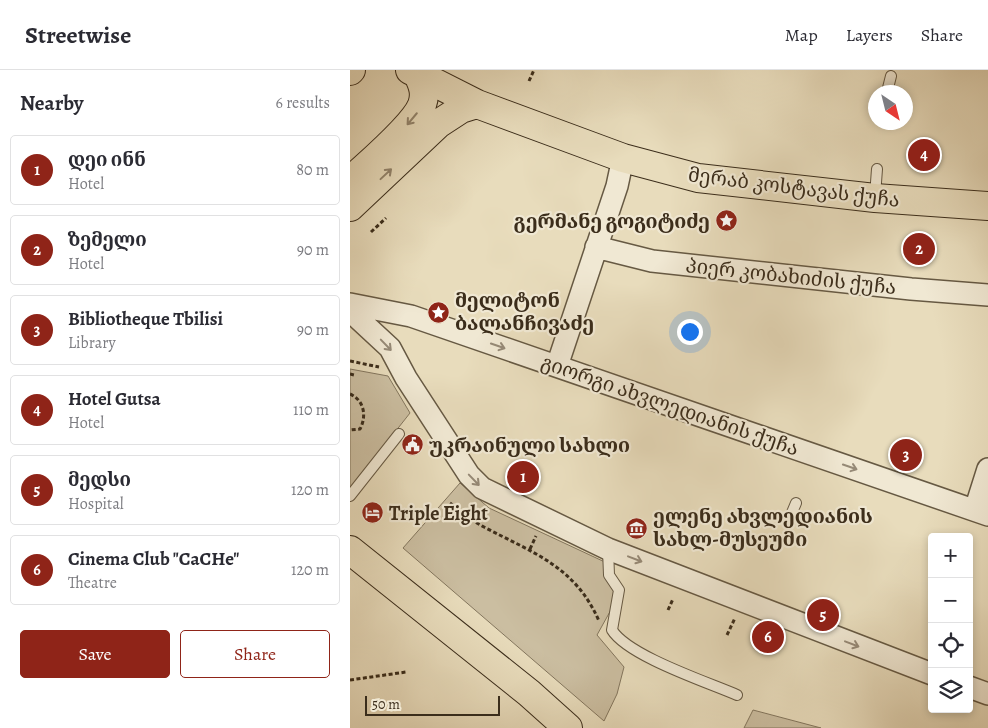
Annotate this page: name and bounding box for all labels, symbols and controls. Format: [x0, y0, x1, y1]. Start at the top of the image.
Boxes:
text: Streetwise [25, 19, 131, 51]
text: Map [785, 23, 818, 47]
text: Layers [846, 23, 893, 47]
text: Share [921, 23, 963, 47]
north arrow [868, 85, 913, 130]
text: Nearby [20, 89, 83, 117]
text: 6 results [276, 92, 330, 114]
one-way arrow [407, 112, 418, 125]
pin: 4 [908, 136, 940, 174]
text: დეი ინნ [68, 147, 146, 173]
text: 1 [34, 159, 40, 181]
text: 80 m [296, 159, 329, 181]
street label: მერაბ კოსტავას ქუჩა [687, 161, 901, 214]
one-way arrow [379, 168, 392, 180]
text: Hotel [68, 173, 104, 195]
place label: გერმანე გოგიტიძე [514, 208, 710, 235]
place icon: გერმანე გოგიტიძე [714, 209, 738, 233]
text: ზემელი [68, 227, 147, 253]
pin: 2 [903, 230, 935, 268]
text: 2 [33, 239, 41, 261]
text: 90 m [297, 239, 329, 261]
street label: პიერ კობახიძის ქუჩა [684, 252, 898, 301]
text: Hotel [68, 253, 104, 275]
place label: მელიტონ ბალანჩივაძე [455, 287, 594, 337]
place icon: მელიტონ ბალანჩივაძე [427, 300, 451, 324]
text: Bibliotheque Tbilisi [68, 306, 223, 332]
text: 3 [34, 319, 40, 341]
text: 90 m [297, 319, 329, 341]
your location [677, 319, 703, 345]
text: Library [68, 332, 116, 354]
one-way arrow [380, 338, 392, 351]
one-way arrow [489, 342, 505, 351]
street label: გიორგი ახვლედიანის ქუჩა [537, 349, 802, 462]
text: Hotel Gutsa [68, 386, 161, 412]
text: 4 [33, 399, 41, 421]
text: 110 m [293, 399, 329, 421]
text: Hotel [68, 412, 104, 434]
place label: უკრაინული სახლი [429, 432, 630, 459]
public building icon: უკრაინული სახლი [401, 433, 425, 457]
pin: 3 [890, 436, 922, 474]
pin: 1 [507, 458, 539, 496]
one-way arrow [841, 463, 857, 472]
text: მედსი [68, 467, 131, 493]
one-way arrow [468, 474, 480, 486]
text: 5 [34, 479, 40, 501]
text: 120 m [291, 479, 329, 501]
text: Hospital [68, 493, 124, 515]
place label: Triple Eight [389, 500, 488, 527]
hotel icon: Triple Eight [361, 501, 385, 525]
place label: ელენე ახვლედიანის სახლ-მუსეუმი [653, 503, 873, 553]
museum icon: ელენე ახვლედიანის სახლ-მუსეუმი [625, 516, 649, 540]
map controls [928, 533, 973, 713]
button: + [928, 533, 973, 578]
text: Cinema Club "CaCHe" [68, 546, 239, 572]
one-way arrow [627, 555, 642, 564]
text: 6 [33, 559, 41, 581]
text: 120 m [291, 559, 329, 581]
text: Theatre [68, 572, 117, 594]
button: − [928, 578, 973, 623]
pin: 5 [807, 596, 839, 634]
pin: 6 [752, 618, 784, 656]
button: locate [928, 623, 973, 668]
button: Save [20, 630, 170, 678]
button: Share [180, 630, 330, 678]
one-way arrow [843, 640, 859, 649]
button: layers [928, 668, 973, 713]
scale bar [365, 693, 500, 716]
text: 50 m [372, 695, 400, 714]

